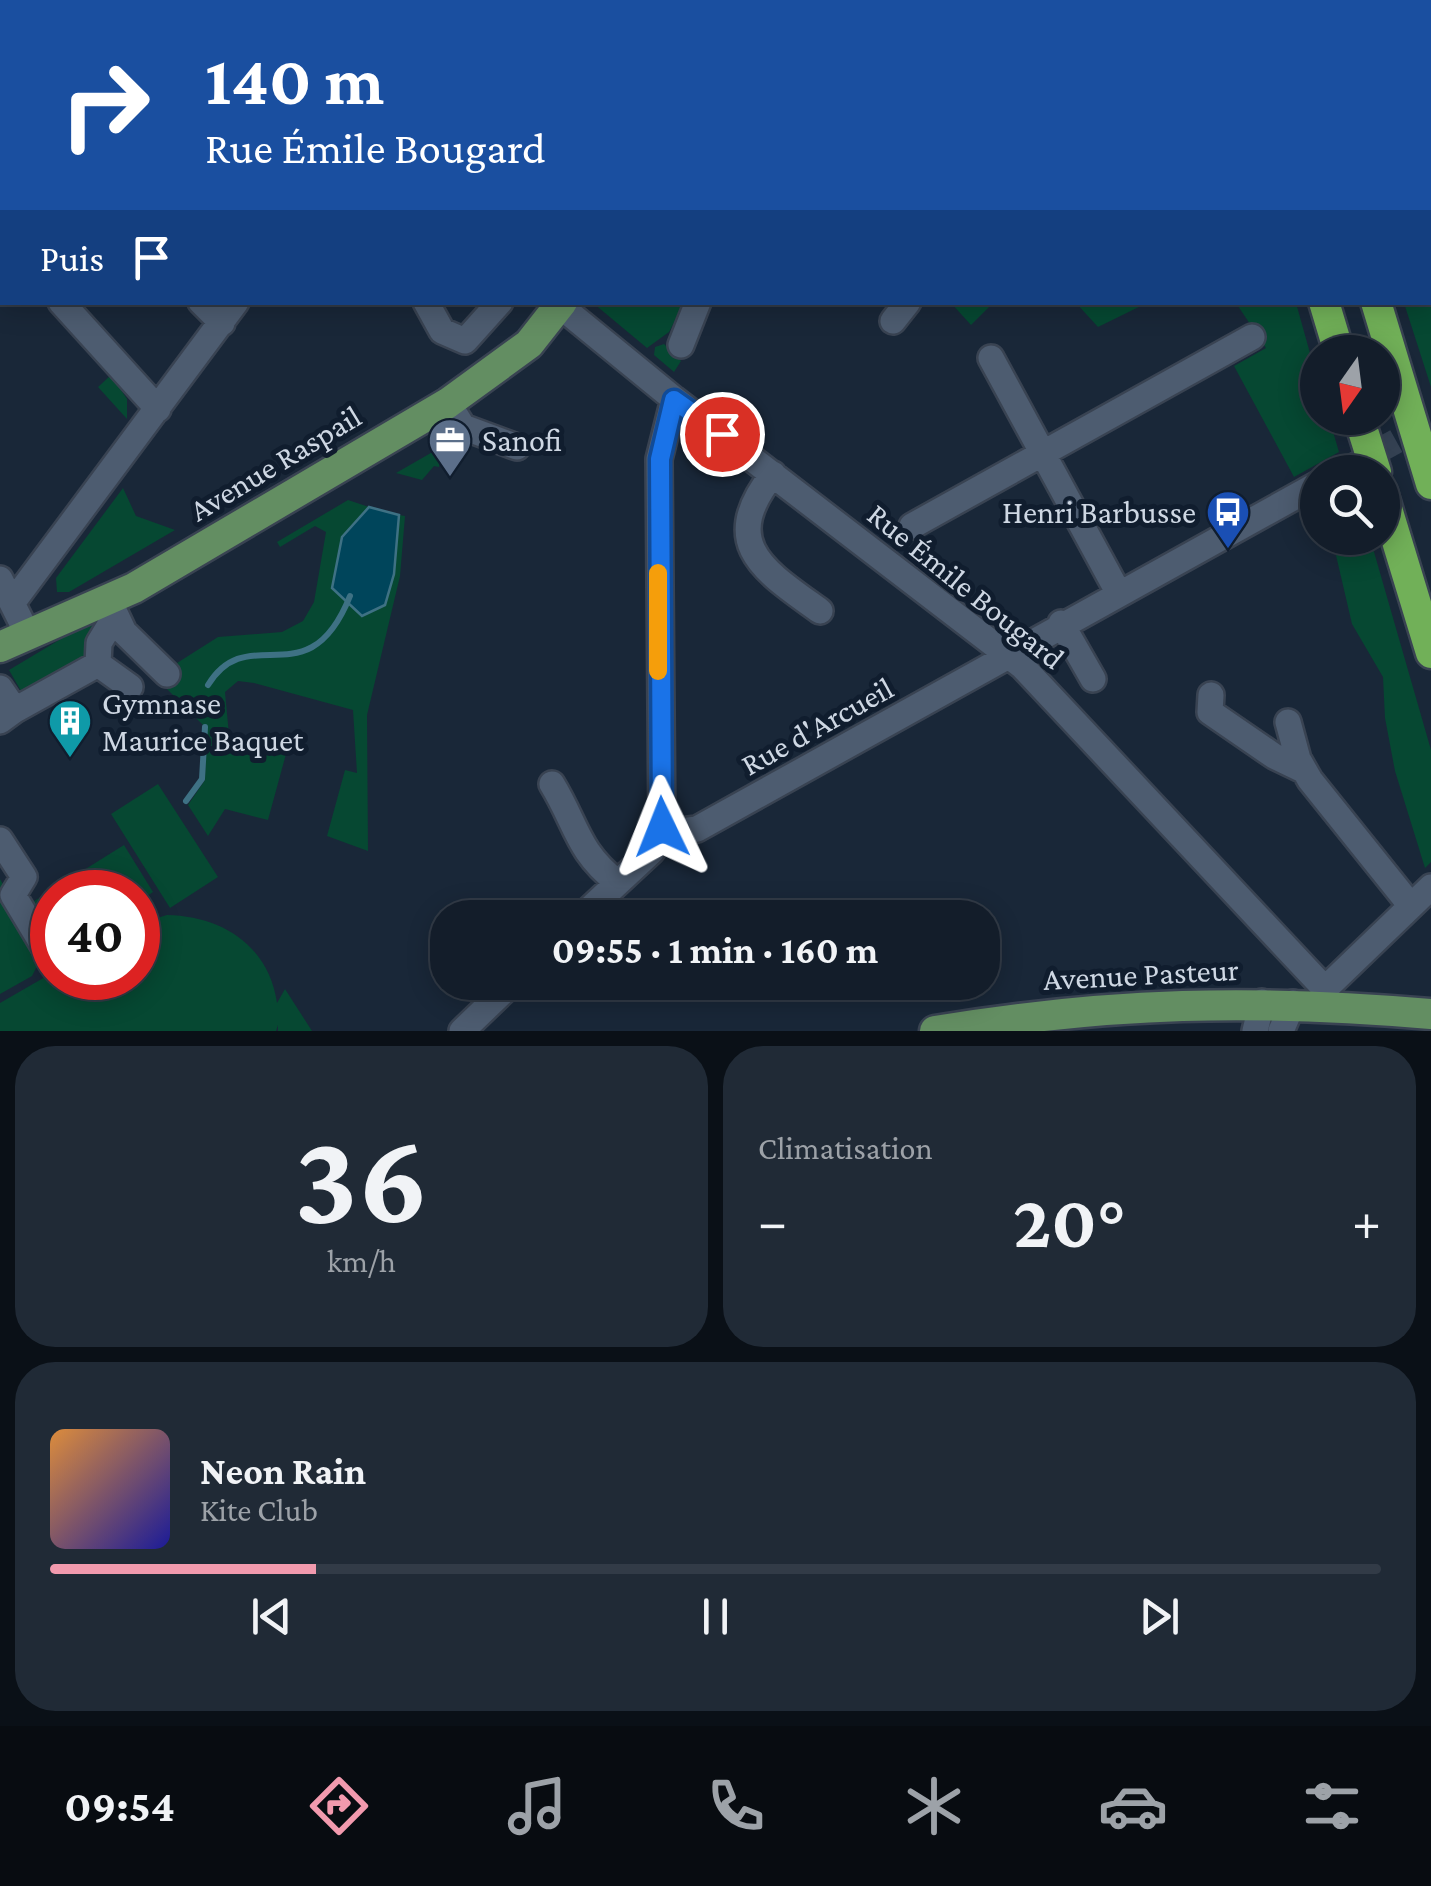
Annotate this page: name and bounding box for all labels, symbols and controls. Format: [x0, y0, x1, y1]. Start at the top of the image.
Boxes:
icon: right [40, 40, 170, 170]
text: 140 m [205, 41, 384, 119]
text: Rue Émile Bougard [205, 123, 546, 173]
icon: arrive [124, 230, 179, 285]
text: Puis [40, 237, 104, 279]
north arrow [1300, 335, 1400, 435]
map controls [1300, 335, 1400, 555]
pin [680, 392, 765, 477]
street label: Avenue Raspail [183, 398, 367, 528]
icon: arrive [695, 407, 750, 462]
office icon: Sanofi [427, 417, 473, 478]
place label: Sanofi [482, 422, 562, 458]
button: search [1300, 455, 1400, 555]
bus stop icon: Henri Barbusse [1205, 489, 1251, 550]
place label: Henri Barbusse [1002, 494, 1196, 530]
street label: Rue Émile Bougard [861, 496, 1072, 676]
street label: Rue d'Arcueil [735, 669, 899, 783]
place label: Gymnase Maurice Baquet [102, 685, 304, 758]
building icon: Gymnase Maurice Baquet [47, 698, 93, 759]
position arrow [610, 775, 714, 879]
speed limit sign: 40 [30, 870, 160, 1000]
text: 09:55 · 1 min · 160 m [552, 929, 878, 971]
street label: Avenue Pasteur [1042, 951, 1240, 997]
text: 36 [294, 1105, 429, 1250]
text: Climatisation [758, 1130, 933, 1166]
text: 20° [1013, 1180, 1126, 1263]
text: − [758, 1191, 787, 1252]
text: + [1352, 1191, 1381, 1252]
text: km/h [327, 1243, 396, 1279]
text: Neon Rain [200, 1450, 366, 1492]
text: Kite Club [200, 1492, 318, 1528]
icon: previous [244, 1589, 299, 1644]
icon: pause [688, 1589, 743, 1644]
icon: next [1132, 1589, 1187, 1644]
icon: directions [304, 1771, 374, 1841]
icon: music [502, 1771, 572, 1841]
icon: phone [701, 1771, 771, 1841]
icon: climate [899, 1771, 969, 1841]
icon: car [1098, 1771, 1168, 1841]
icon: filters [1297, 1771, 1367, 1841]
text: 09:54 [64, 1781, 175, 1831]

